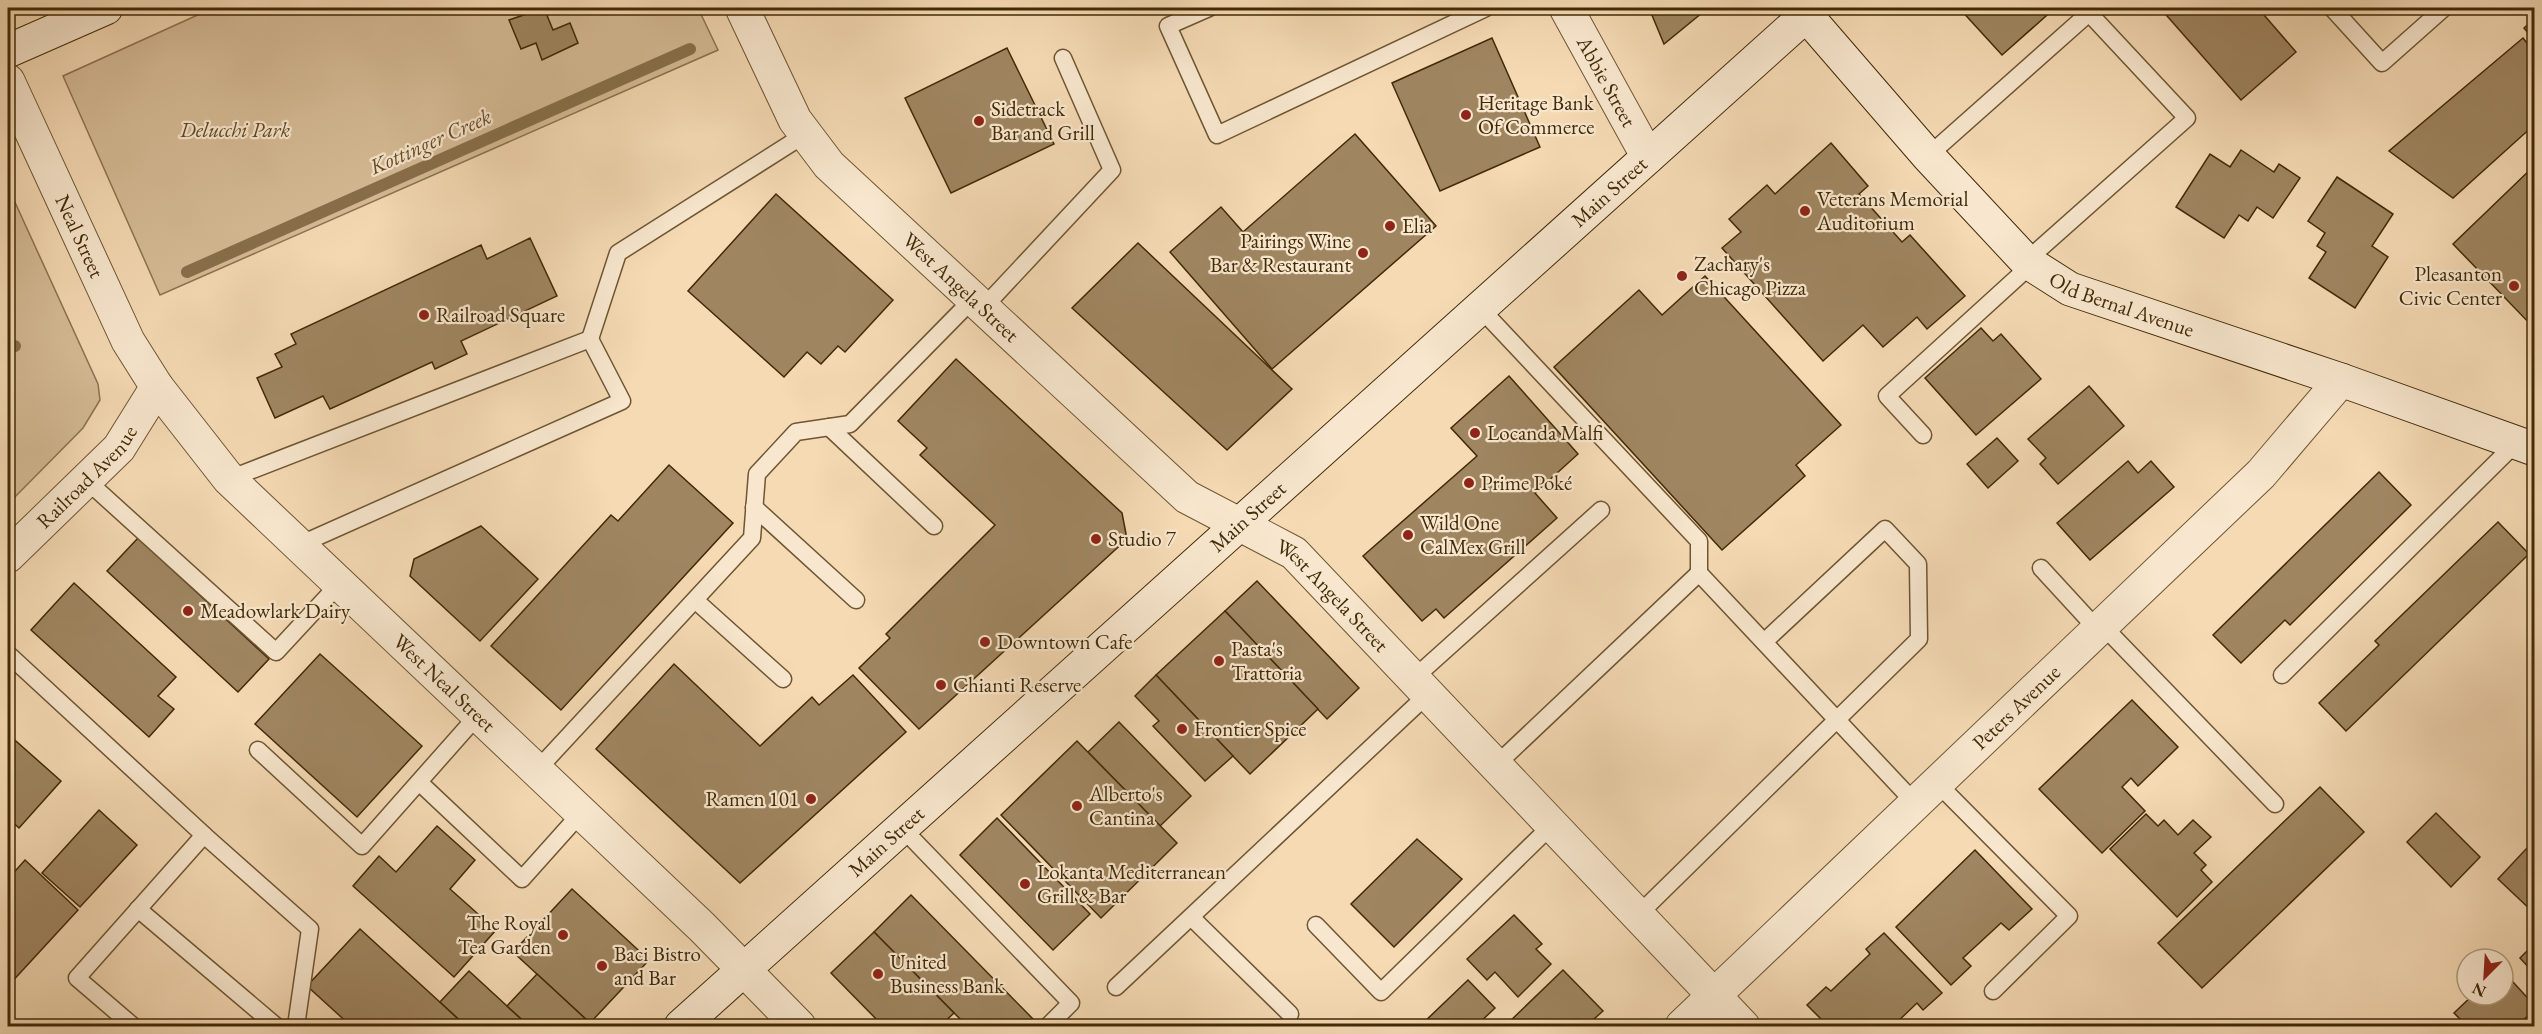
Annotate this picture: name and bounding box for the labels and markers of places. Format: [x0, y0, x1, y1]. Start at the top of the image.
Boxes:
place label: Heritage Bank Of Commerce [1478, 89, 1595, 140]
place label: Sidetrack Bar and Grill [991, 95, 1095, 146]
marker: Heritage Bank Of Commerce [1459, 108, 1473, 122]
marker: Sidetrack Bar and Grill [972, 114, 986, 128]
place label: Veterans Memorial Auditorium [1816, 185, 1968, 236]
marker: Veterans Memorial Auditorium [1798, 204, 1812, 218]
place label: Elia [1402, 212, 1433, 239]
marker: Elia [1383, 219, 1397, 233]
place label: Pairings Wine Bar & Restaurant [1210, 227, 1351, 278]
marker: Pairings Wine Bar & Restaurant [1356, 246, 1370, 260]
place label: Zachary's Chicago Pizza [1694, 250, 1807, 301]
place label: Pleasanton Civic Center [2399, 260, 2502, 311]
marker: Zachary's Chicago Pizza [1675, 269, 1689, 283]
marker: Pleasanton Civic Center [2507, 279, 2521, 293]
place label: Railroad Square [436, 301, 565, 328]
marker: Railroad Square [417, 308, 431, 322]
place label: Locanda Malfi [1487, 419, 1603, 446]
marker: Locanda Malfi [1468, 426, 1482, 440]
place label: Prime Poké [1481, 469, 1572, 496]
marker: Prime Poké [1462, 476, 1476, 490]
place label: Wild One CalMex Grill [1420, 509, 1525, 560]
place label: Studio 7 [1108, 525, 1177, 552]
marker: Wild One CalMex Grill [1401, 528, 1415, 542]
marker: Studio 7 [1089, 532, 1103, 546]
place label: Meadowlark Dairy [200, 597, 351, 624]
marker: Meadowlark Dairy [181, 604, 195, 618]
place label: Downtown Cafe [997, 628, 1132, 655]
marker: Downtown Cafe [978, 635, 992, 649]
place label: Pasta's Trattoria [1231, 635, 1303, 686]
marker: Pasta's Trattoria [1212, 654, 1226, 668]
place label: Chianti Reserve [953, 671, 1081, 698]
marker: Chianti Reserve [934, 678, 948, 692]
place label: Frontier Spice [1194, 715, 1307, 742]
marker: Frontier Spice [1175, 722, 1189, 736]
place label: Alberto's Cantina [1088, 780, 1163, 831]
place label: Ramen 101 [706, 785, 799, 812]
marker: Ramen 101 [804, 792, 818, 806]
marker: Alberto's Cantina [1070, 799, 1084, 813]
place label: Lokanta Mediterranean Grill & Bar [1037, 858, 1226, 909]
marker: Lokanta Mediterranean Grill & Bar [1018, 877, 1032, 891]
place label: The Royal Tea Garden [458, 909, 551, 960]
marker: The Royal Tea Garden [556, 928, 570, 942]
place label: Baci Bistro and Bar [614, 940, 701, 991]
place label: United Business Bank [890, 948, 1005, 999]
marker: Baci Bistro and Bar [595, 959, 609, 973]
marker: United Business Bank [871, 967, 885, 981]

